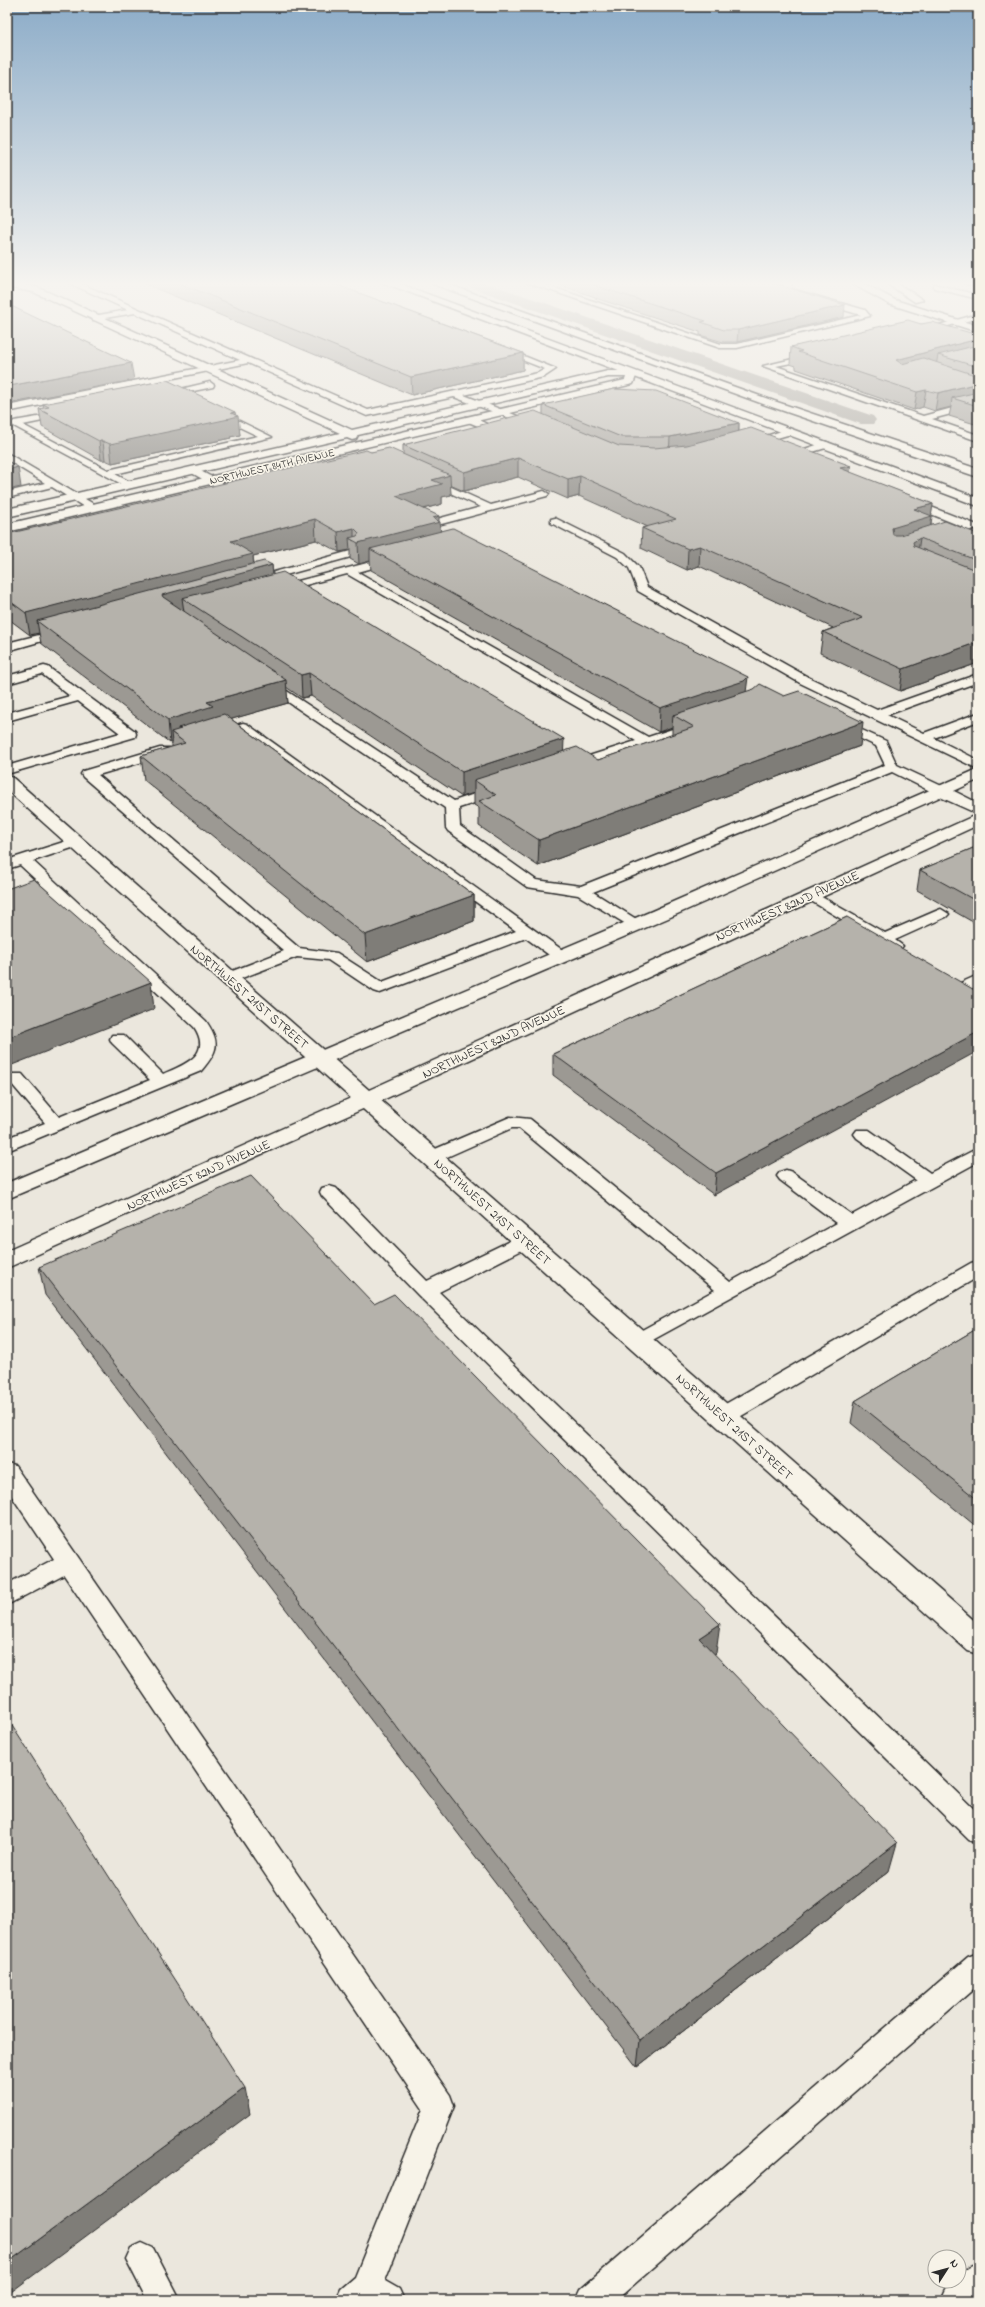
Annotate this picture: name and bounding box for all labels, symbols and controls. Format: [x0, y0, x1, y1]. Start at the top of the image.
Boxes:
street label: NORTHWEST 84TH AVENUE [208, 445, 337, 489]
street label: NORTHWEST 82ND AVENUE [713, 866, 863, 947]
street label: NORTHWEST 21ST STREET [186, 940, 313, 1054]
street label: NORTHWEST 82ND AVENUE [419, 1001, 568, 1084]
street label: NORTHWEST 82ND AVENUE [124, 1135, 274, 1216]
street label: NORTHWEST 21ST STREET [429, 1154, 555, 1270]
street label: NORTHWEST 21ST STREET [671, 1369, 797, 1485]
north arrow [927, 2249, 967, 2289]
text: N [946, 2256, 963, 2271]

